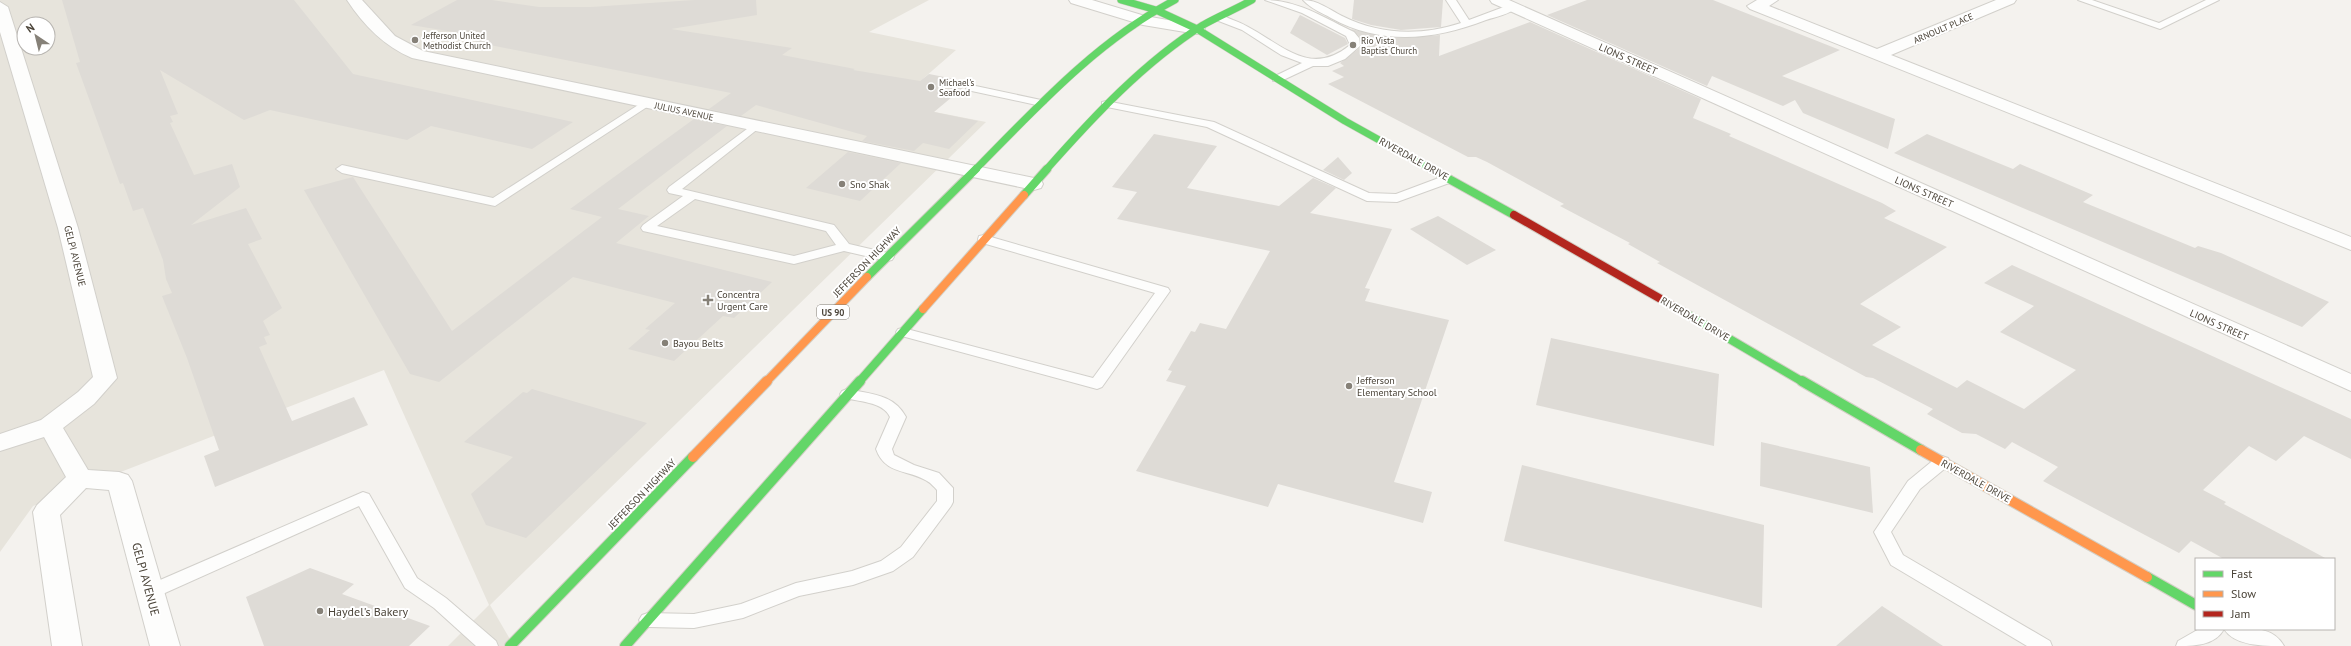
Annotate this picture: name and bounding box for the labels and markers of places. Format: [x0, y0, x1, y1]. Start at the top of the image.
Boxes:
place label: Jefferson United Methodist Church [422, 30, 491, 51]
marker: Jefferson United Methodist Church [410, 35, 420, 45]
place label: Rio Vista Baptist Church [1361, 35, 1417, 56]
marker: Rio Vista Baptist Church [1348, 40, 1358, 50]
place label: Michael's Seafood [939, 77, 975, 98]
marker: Michael's Seafood [926, 82, 936, 92]
place label: Sno Shak [850, 178, 890, 191]
marker: Sno Shak [837, 179, 847, 189]
place label: Concentra Urgent Care [717, 288, 768, 313]
marker: Concentra Urgent Care [702, 294, 714, 306]
place label: Bayou Belts [673, 337, 723, 350]
marker: Bayou Belts [660, 338, 670, 348]
place label: Jefferson Elementary School [1356, 374, 1437, 399]
marker: Jefferson Elementary School [1344, 381, 1354, 391]
place label: Haydel's Bakery [328, 604, 409, 619]
marker: Haydel's Bakery [315, 606, 325, 616]

